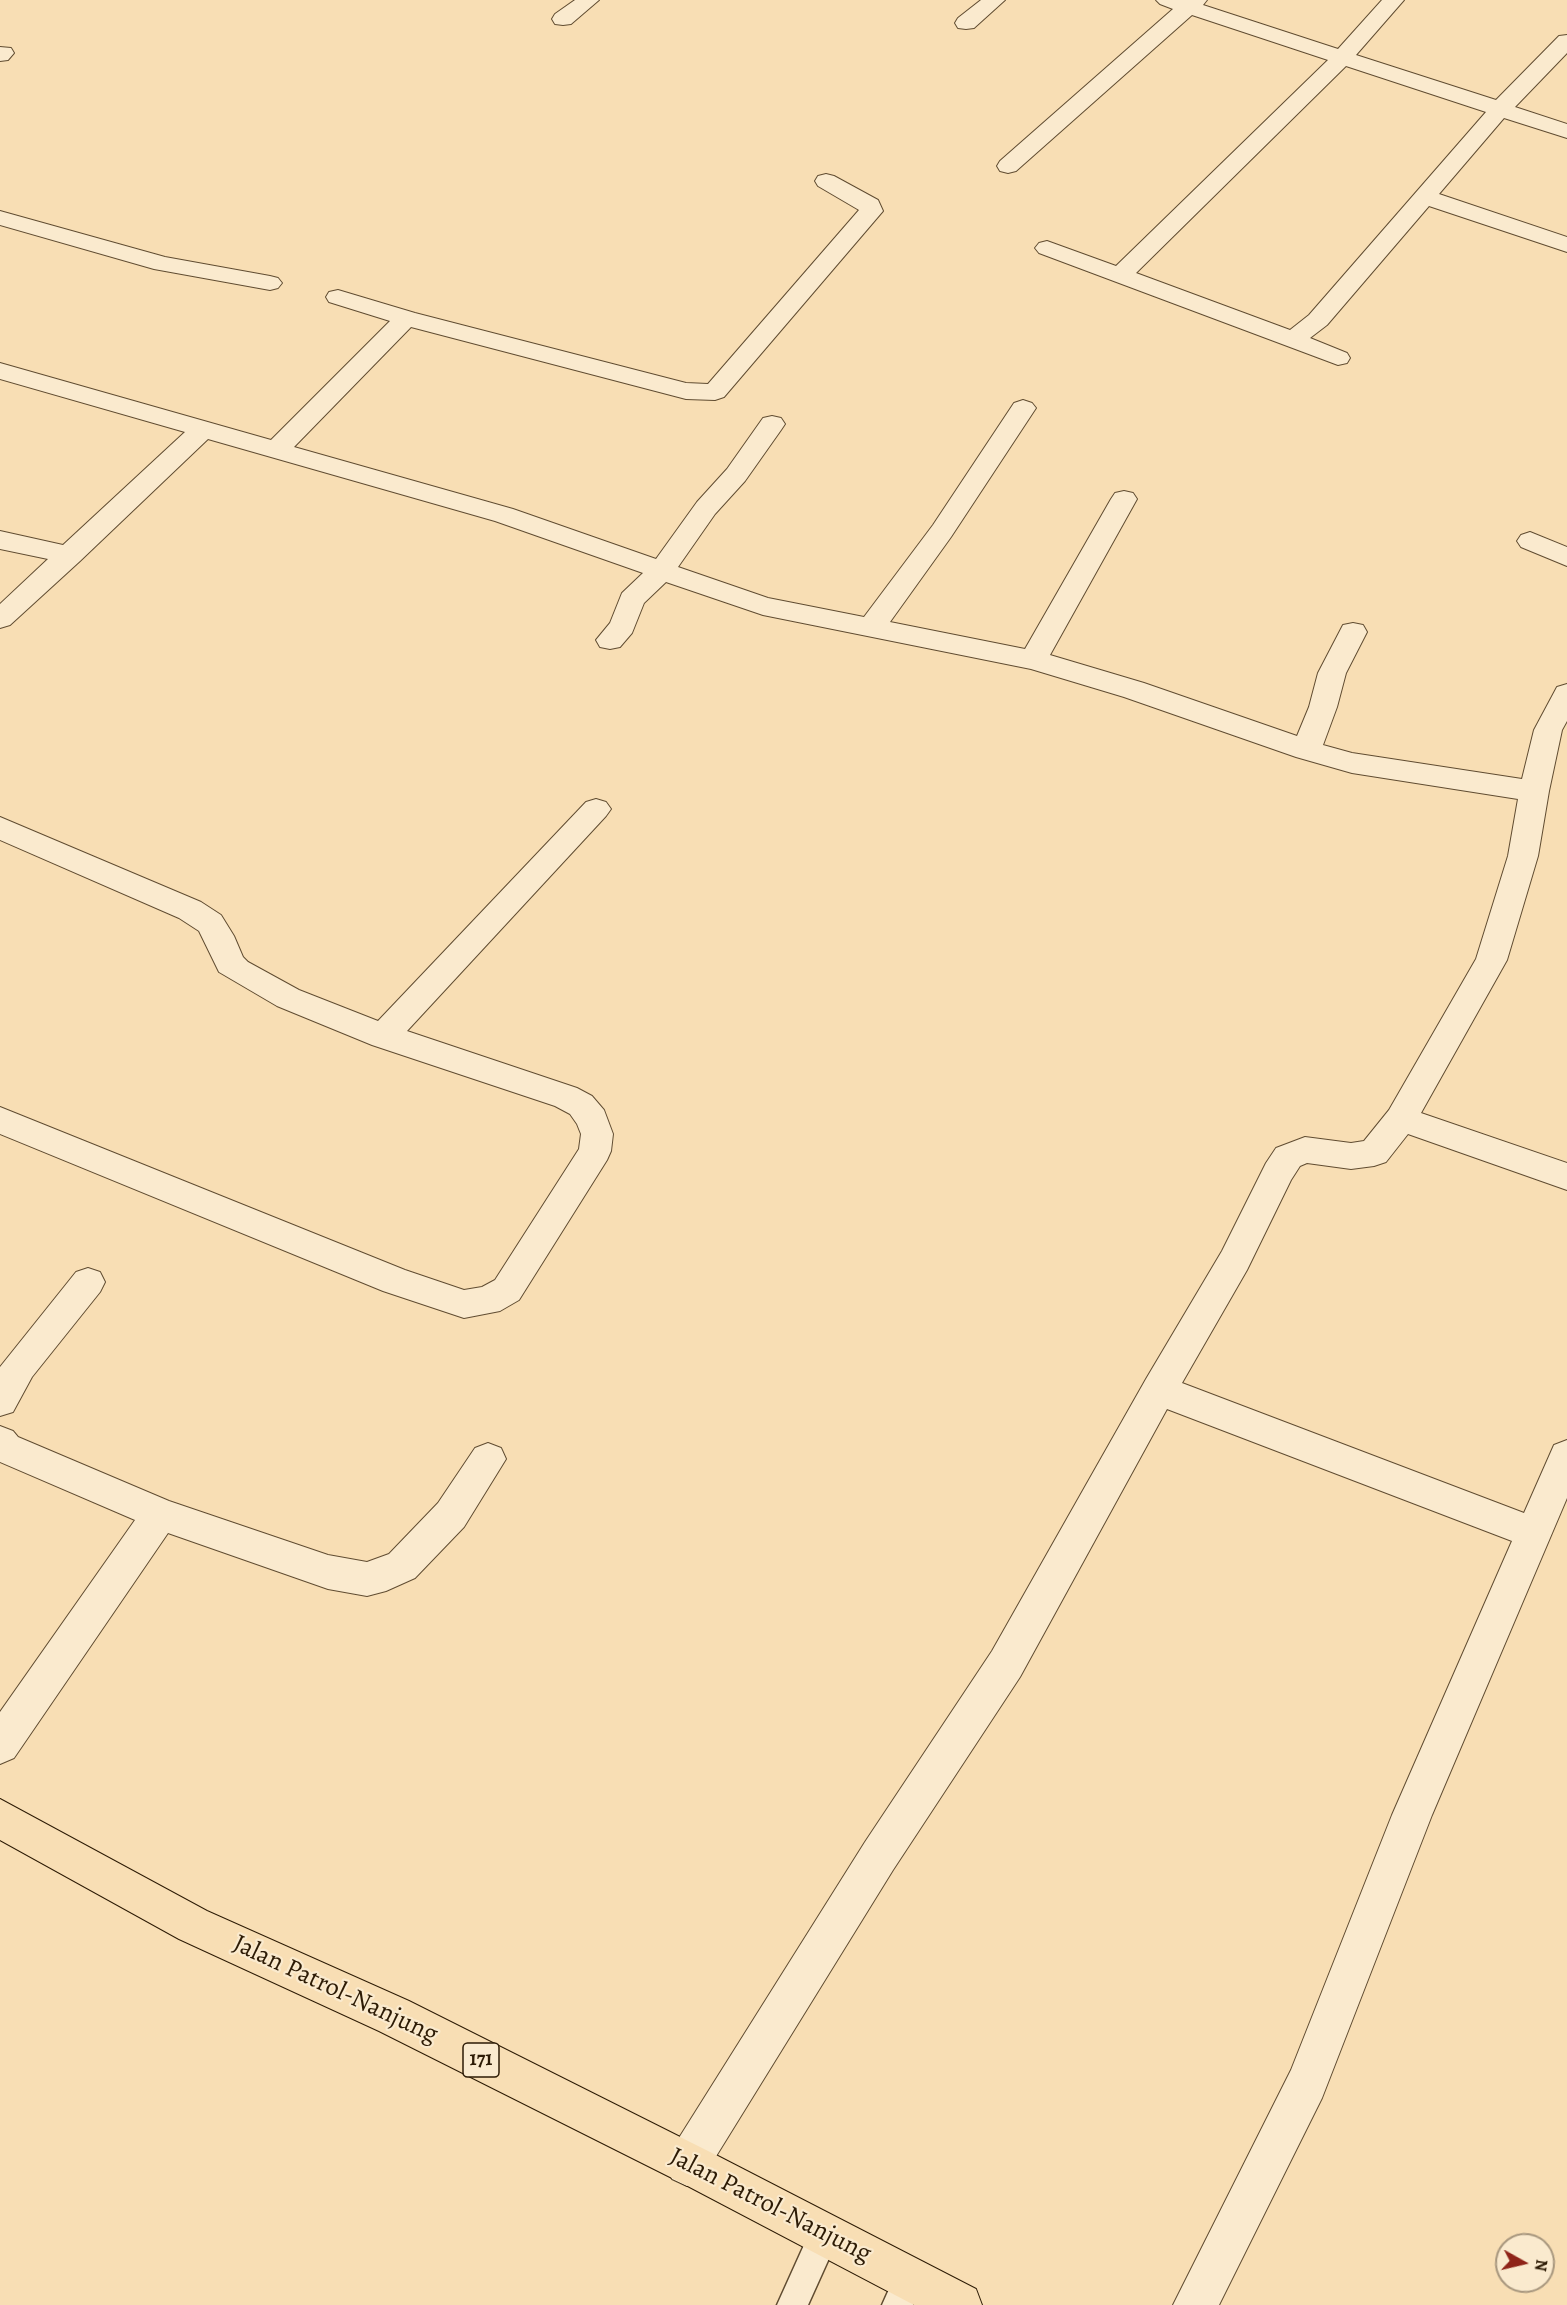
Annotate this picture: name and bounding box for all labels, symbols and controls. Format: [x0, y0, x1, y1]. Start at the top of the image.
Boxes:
street label: Jalan Patrol-Nanjung [228, 1929, 442, 2051]
road number: 171 [463, 2043, 499, 2077]
street label: Jalan Patrol-Nanjung [664, 2142, 876, 2270]
north arrow [1495, 2233, 1555, 2293]
text: N [1529, 2258, 1553, 2273]

